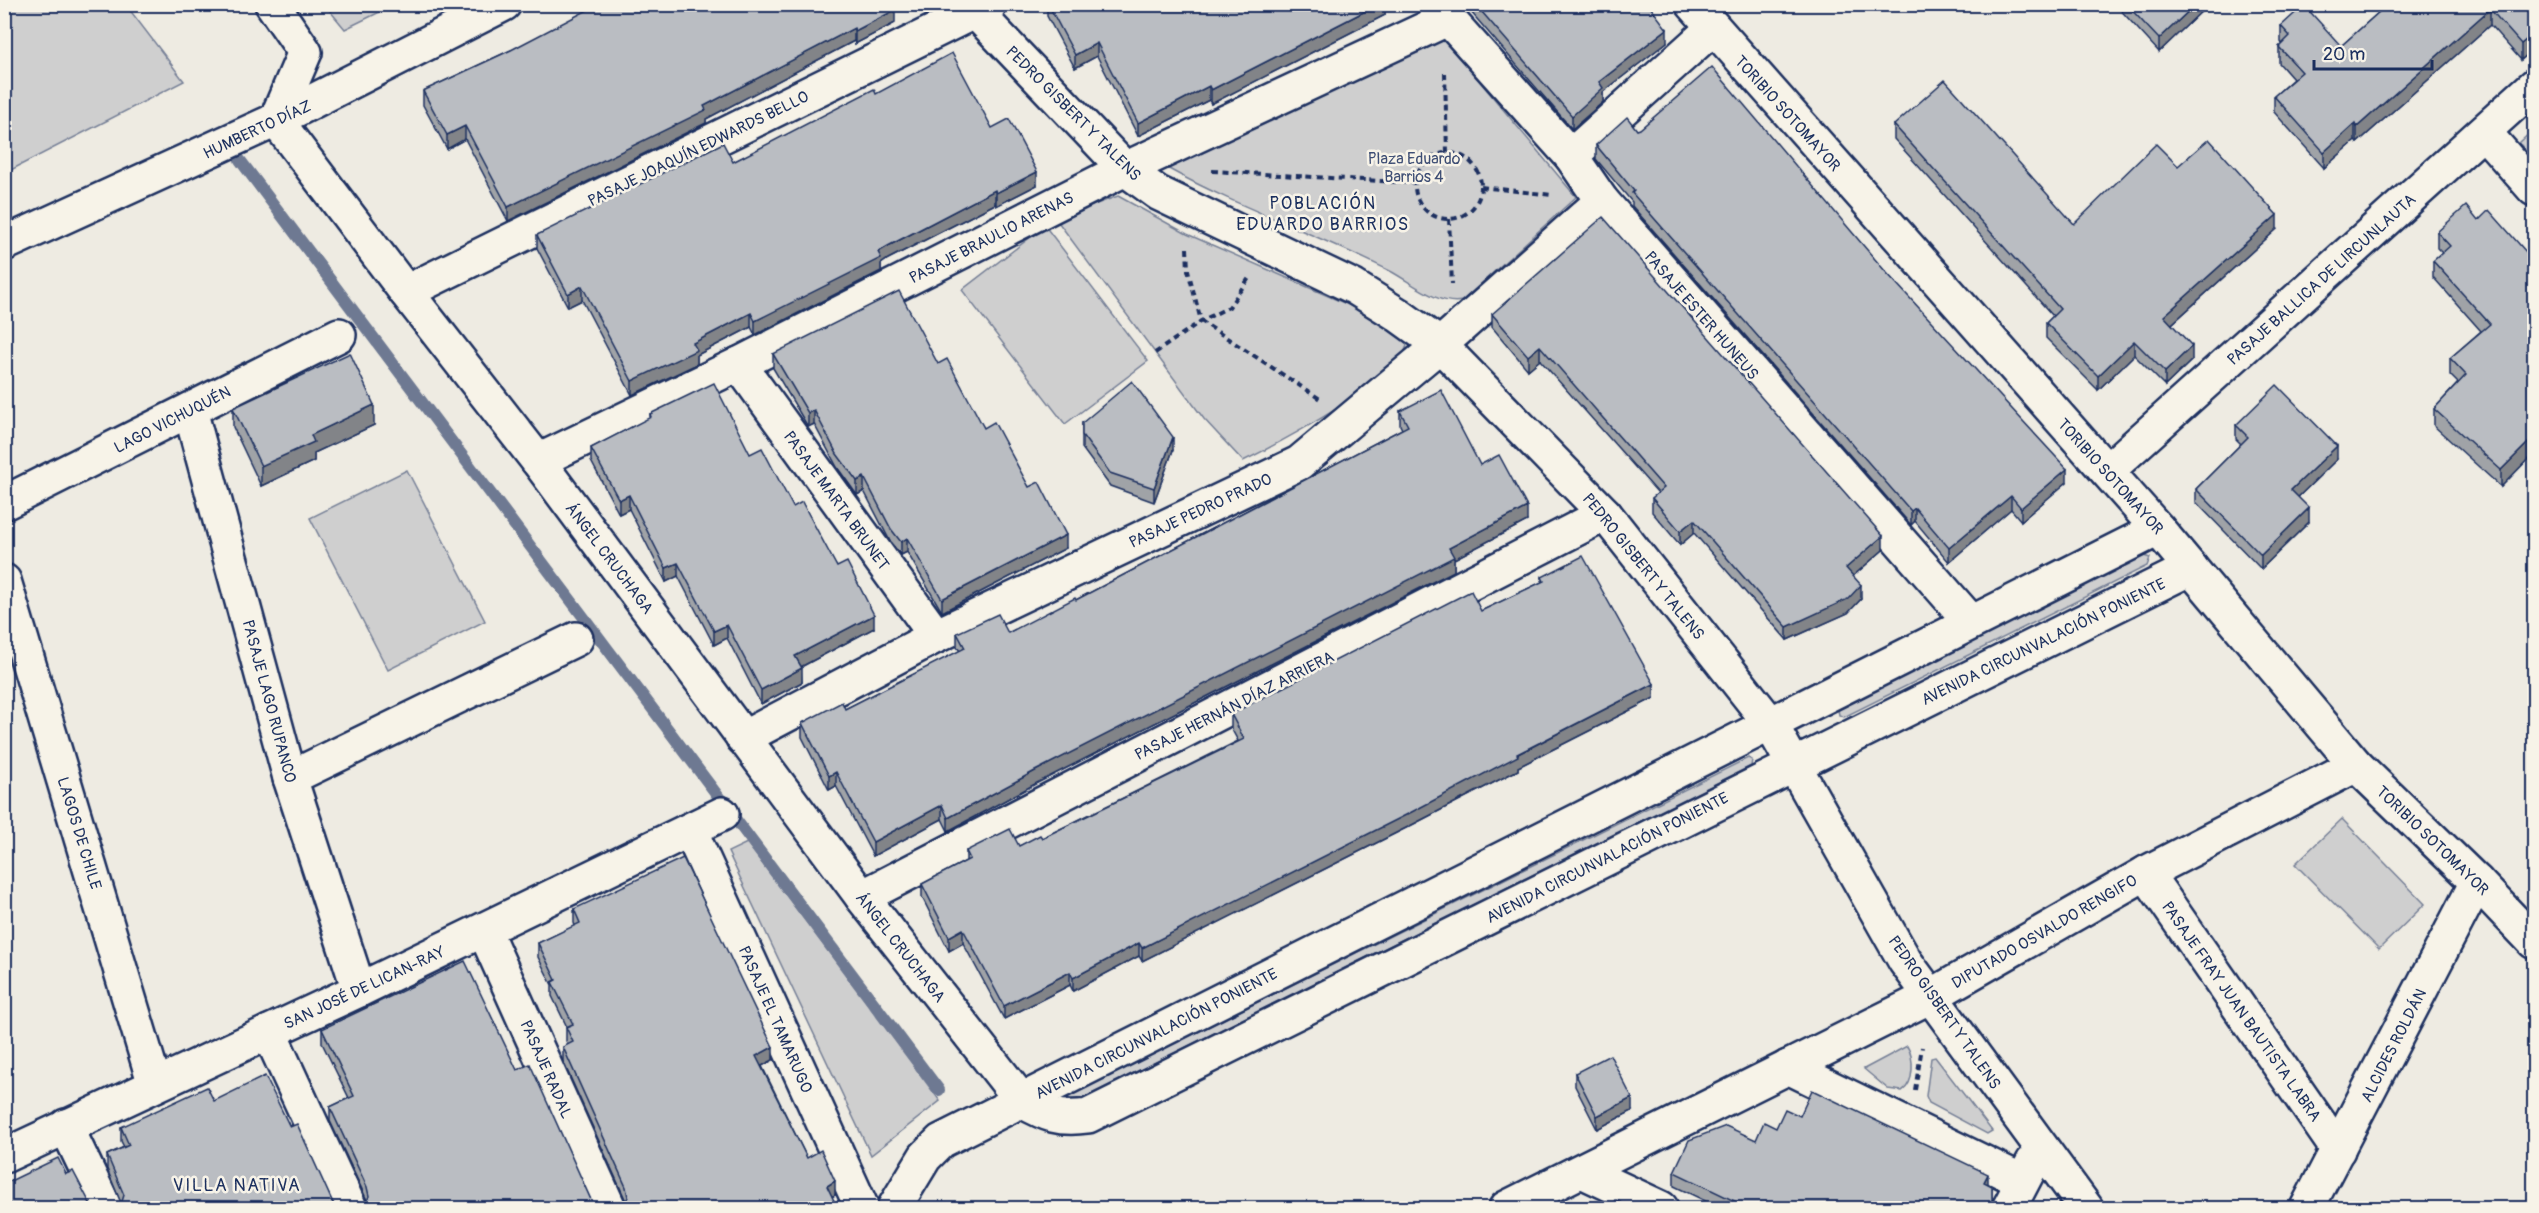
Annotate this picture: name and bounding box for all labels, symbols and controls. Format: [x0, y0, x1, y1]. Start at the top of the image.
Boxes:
scale bar [2314, 33, 2432, 71]
street label: PEDRO GISBERT Y TALENS [1002, 42, 1145, 185]
text: 20 m [2323, 43, 2365, 66]
street label: TORIBIO SOTOMAYOR [1730, 52, 1845, 176]
street label: PASAJE JOAQUÍN EDWARDS BELLO [585, 87, 812, 211]
street label: HUMBERTO DÍAZ [200, 96, 315, 164]
park label: Plaza Eduardo Barrios 4 [1368, 149, 1461, 187]
street label: PASAJE BRAULIO ARENAS [906, 188, 1077, 288]
street label: PASAJE BALLICA DE LIRCUNLAUTA [2223, 190, 2420, 370]
district label: POBLACIÓN EDUARDO BARRIOS [1236, 191, 1410, 236]
street label: PASAJE ESTER HUNEUS [1640, 247, 1763, 384]
street label: LAGO VICHUQUÉN [111, 382, 234, 458]
street label: TORIBIO SOTOMAYOR [2053, 415, 2168, 539]
street label: PASAJE MARTA BRUNET [779, 427, 893, 574]
street label: PASAJE PEDRO PRADO [1126, 469, 1275, 553]
street label: PEDRO GISBERT Y TALENS [1578, 489, 1709, 644]
street label: ÁNGEL CRUCHAGA [561, 499, 658, 618]
street label: AVENIDA CIRCUNVALACIÓN PONIENTE [1918, 573, 2169, 710]
street label: PASAJE LAGO RUPANCO [238, 618, 300, 785]
street label: PASAJE HERNÁN DÍAZ ARRIERA [1131, 647, 1337, 765]
street label: LAGOS DE CHILE [52, 775, 106, 892]
street label: TORIBIO SOTOMAYOR [2372, 782, 2493, 900]
street label: AVENIDA CIRCUNVALACIÓN PONIENTE [1483, 787, 1732, 928]
street label: DIPUTADO OSVALDO RENGIFO [1948, 870, 2141, 993]
street label: ÁNGEL CRUCHAGA [851, 889, 949, 1007]
street label: PASAJE FRAY JUAN BAUTISTA LABRA [2157, 898, 2325, 1126]
street label: PEDRO GISBERT Y TALENS [1884, 932, 2005, 1093]
street label: SAN JOSÉ DE LICAN-RAY [281, 942, 448, 1034]
street label: PASAJE EL TAMARUGO [734, 943, 817, 1096]
street label: AVENIDA CIRCUNVALACIÓN PONIENTE [1032, 963, 1281, 1104]
street label: ALCIDES ROLDÁN [2357, 985, 2431, 1106]
street label: PASAJE RADAL [515, 1017, 577, 1122]
district label: VILLA NATIVA [173, 1174, 301, 1197]

